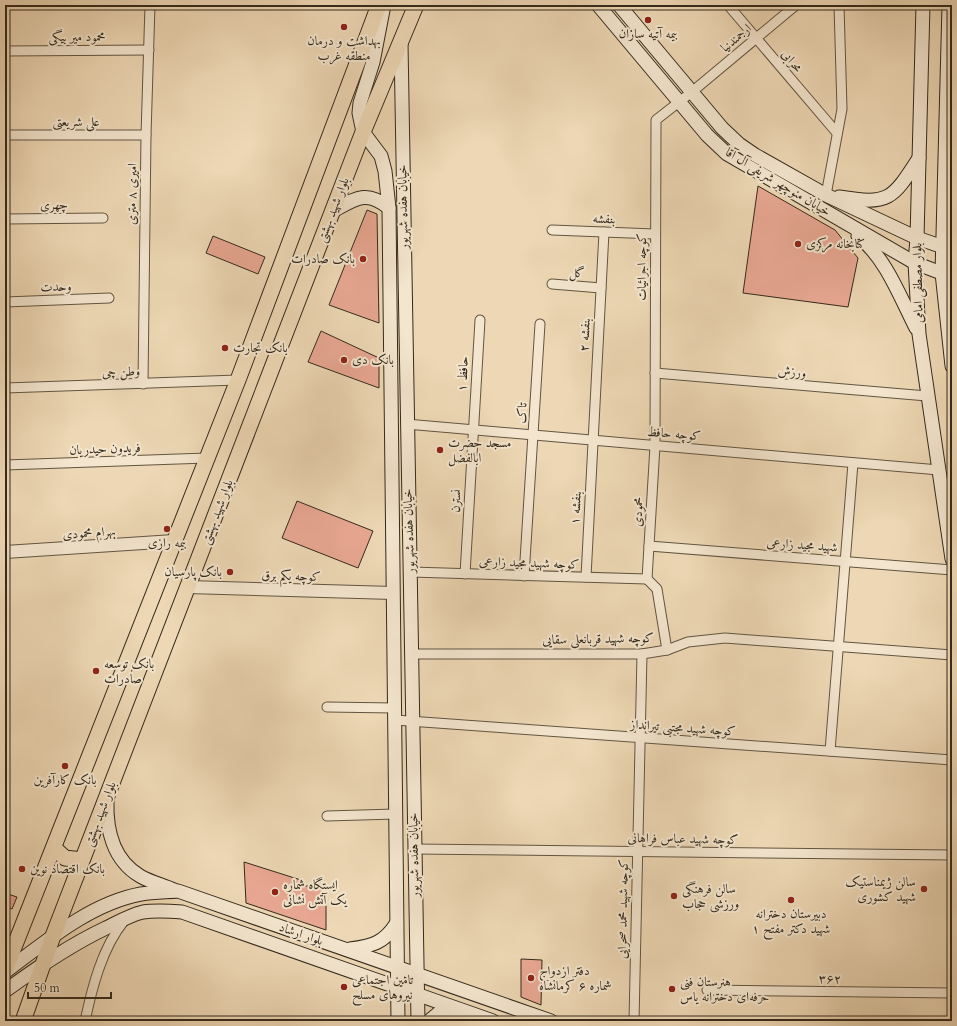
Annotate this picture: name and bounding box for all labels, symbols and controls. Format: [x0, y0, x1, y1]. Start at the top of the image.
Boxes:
marker: بیمه آتیه سازان [643, 15, 653, 25]
street label: ارجمندنیا [717, 20, 756, 56]
marker: بهداشت و درمان منطقه غرب [339, 22, 349, 32]
place label: بیمه آتیه سازان [619, 25, 677, 43]
street label: محمود میر بیگی [49, 28, 106, 46]
place label: بهداشت و درمان منطقه غرب [307, 32, 381, 65]
street label: محرابی [777, 46, 807, 76]
street label: علی شریعتی [52, 113, 100, 132]
street label: خیابان منوچهر شریفی آل آقا [721, 143, 834, 221]
street label: امیری ۸ متری [122, 163, 142, 225]
street label: خیابان هفده شهریور [393, 164, 413, 252]
street label: بلوار شهید بهشتی [312, 175, 354, 245]
street label: چهری [40, 196, 68, 214]
street label: بنفشه [592, 210, 616, 228]
street label: کوچه اجرائیات [633, 233, 651, 301]
place label: کتابخانه مرکزی [806, 235, 865, 253]
marker: کتابخانه مرکزی [793, 239, 803, 249]
street label: بلوار مصطفی امامی [908, 243, 929, 323]
place label: بانک صادرات [291, 250, 355, 268]
marker: بانک صادرات [358, 254, 368, 264]
street label: گل [569, 263, 585, 283]
street label: وحدت [40, 277, 72, 297]
street label: بنفشه ۲ [575, 318, 595, 352]
place label: بانک تجارت [233, 339, 288, 357]
marker: بانک تجارت [220, 343, 230, 353]
place label: بانک دی [352, 351, 394, 369]
marker: بانک دی [339, 355, 349, 365]
street label: حافظ ۱ [453, 356, 473, 392]
street label: وطن چی [102, 362, 140, 382]
street label: ورزش [777, 362, 807, 382]
street label: تاک [512, 401, 532, 424]
street label: کوچه حافظ [646, 423, 702, 445]
place label: مسجد حضرت ابالفضل [448, 434, 511, 467]
street label: فریدون حیدریان [69, 439, 141, 459]
marker: مسجد حضرت ابالفضل [435, 445, 445, 455]
street label: بلوار شهید بهشتی [196, 477, 238, 547]
street label: خیابان هفده شهریور [399, 488, 420, 576]
street label: نسترن [446, 488, 466, 513]
street label: بنفشه ۱ [566, 491, 586, 525]
street label: محمودی [628, 496, 648, 527]
street label: بهرام محمودی [62, 522, 116, 546]
marker: بیمه رازی [162, 524, 172, 534]
place label: بیمه رازی [148, 534, 186, 552]
street label: شهید مجید زارعی [766, 534, 838, 556]
street label: کوچه شهید مجید زارعی [479, 552, 579, 574]
place label: بانک پارسیان [164, 563, 222, 581]
street label: کوچه یکم برق [261, 566, 321, 589]
marker: بانک پارسیان [225, 567, 235, 577]
street label: کوچه شهید قربانعلی سقایی [542, 629, 654, 650]
place label: بانک توسعه صادرات [104, 655, 154, 688]
marker: بانک توسعه صادرات [91, 666, 101, 676]
street label: کوچه شهید مجتبی تیرانداز [628, 715, 736, 742]
marker: بانک کارآفرین [60, 761, 70, 771]
place label: بانک کارآفرین [34, 771, 96, 789]
street label: بلوار شهید بهشتی [79, 779, 121, 849]
street label: خیابان هفده شهریور [404, 812, 424, 900]
street label: کوچه شهید عباس فراهانی [627, 829, 739, 849]
street label: کوچه شهید محمد صحرایی [613, 859, 633, 959]
place label: بانک اقتصاد نوین [30, 860, 105, 878]
marker: بانک اقتصاد نوین [17, 864, 27, 874]
place label: سالن ژیمناستیک شهید کشوری [845, 873, 916, 906]
place label: ایستگاه شماره یک آتش نشانی [283, 876, 349, 909]
place label: سالن فرهنگی ورزشی حجاب [682, 880, 739, 913]
marker: سالن ژیمناستیک شهید کشوری [919, 884, 929, 894]
marker: ایستگاه شماره یک آتش نشانی [270, 887, 280, 897]
marker: سالن فرهنگی ورزشی حجاب [669, 891, 679, 901]
marker: دبیرستان دخترانه شهید دکتر مفتح ۱ [786, 895, 796, 905]
place label: دبیرستان دخترانه شهید دکتر مفتح ۱ [752, 905, 830, 940]
street label: بلوار ارشاد [276, 918, 326, 950]
place label: دفتر ازدواج شماره ۶ کرمانشاه [539, 962, 612, 995]
street label: ۳۶۲ [818, 970, 842, 988]
place label: تامین اجتماعی نیروهای مسلح [352, 971, 414, 1006]
marker: دفتر ازدواج شماره ۶ کرمانشاه [526, 973, 536, 983]
place label: هنرستان فنی حرفه‌ای دخترانه یاس [680, 973, 769, 1006]
scale bar [28, 974, 111, 1000]
text: 50 m [34, 980, 61, 996]
marker: تامین اجتماعی نیروهای مسلح [339, 982, 349, 992]
marker: هنرستان فنی حرفه‌ای دخترانه یاس [667, 984, 677, 994]

